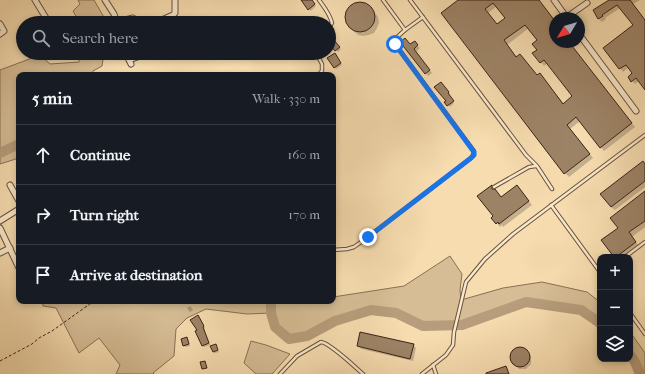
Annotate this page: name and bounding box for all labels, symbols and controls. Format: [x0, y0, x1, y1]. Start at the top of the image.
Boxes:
north arrow [549, 12, 585, 48]
search box [16, 16, 336, 60]
icon: search [30, 27, 52, 49]
text: Search here [62, 29, 138, 47]
route start [386, 35, 404, 53]
text: 5 min [32, 88, 72, 108]
text: Walk · 330 m [252, 91, 320, 106]
icon: ahead [32, 144, 54, 166]
text: Continue [70, 146, 130, 164]
text: 160 m [288, 147, 320, 162]
icon: right [32, 204, 54, 226]
text: Turn right [70, 206, 139, 224]
text: 170 m [288, 207, 320, 222]
route end [359, 228, 377, 246]
map controls [597, 254, 633, 362]
button: + [597, 254, 633, 290]
icon: arrive [32, 264, 54, 286]
text: Arrive at destination [70, 266, 202, 284]
button: − [597, 290, 633, 326]
button: layers [597, 326, 633, 362]

